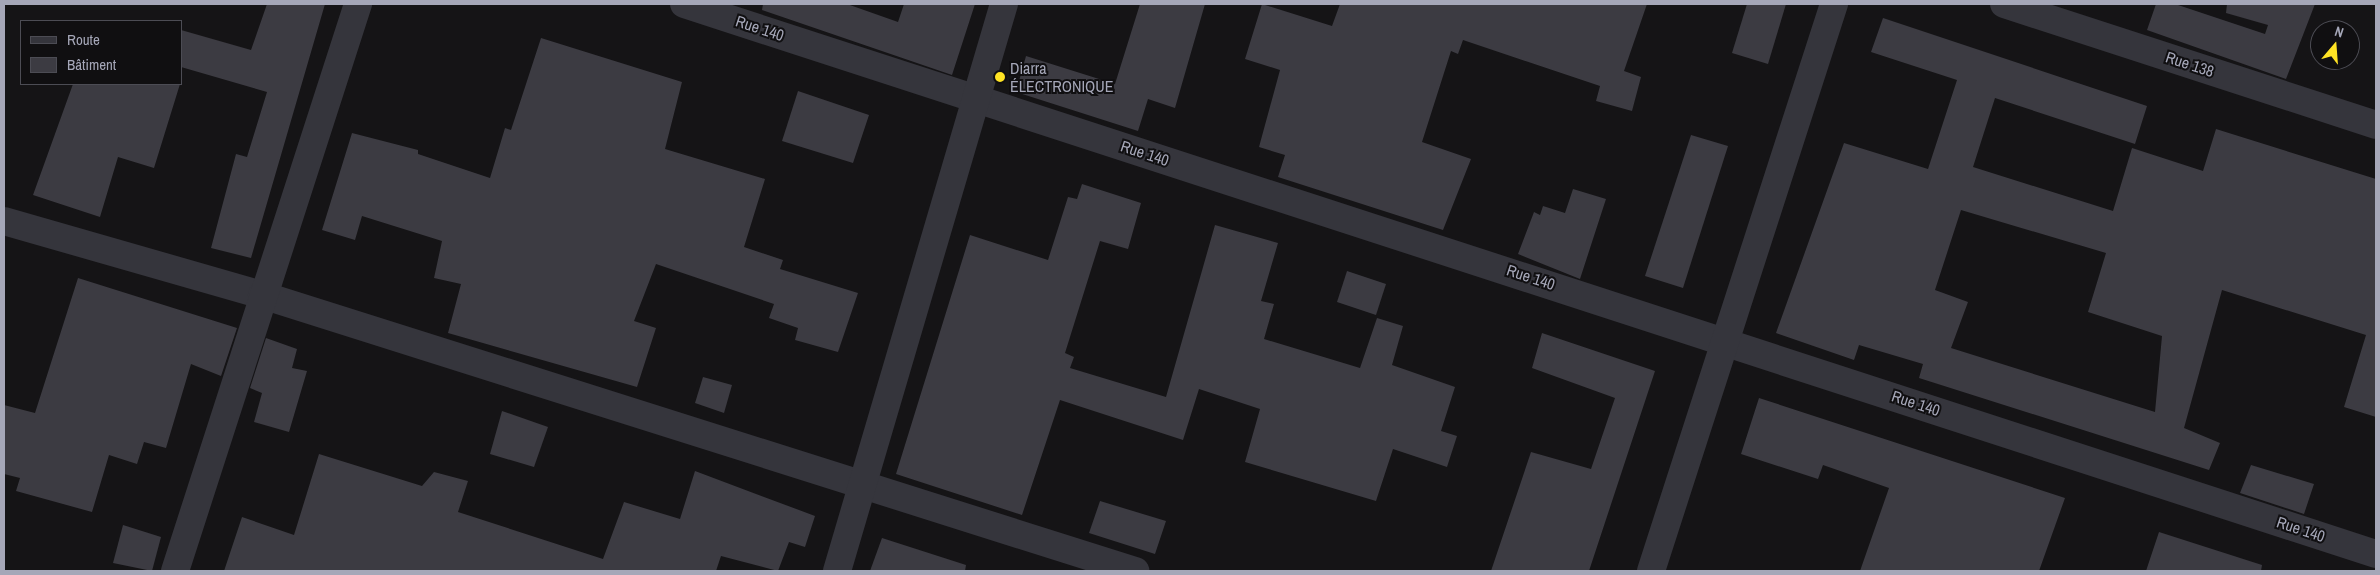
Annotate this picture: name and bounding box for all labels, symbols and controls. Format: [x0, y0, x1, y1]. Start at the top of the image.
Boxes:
street label: Rue 140 [733, 11, 787, 45]
legend [20, 20, 182, 85]
north arrow [2310, 20, 2360, 70]
text: N [2333, 22, 2346, 42]
text: Route [67, 29, 100, 50]
street label: Rue 138 [2163, 47, 2217, 81]
text: Bâtiment [67, 54, 116, 75]
place label: Diarra ÉLECTRONIQUE [1010, 58, 1114, 96]
marker: Diarra ÉLECTRONIQUE [994, 71, 1006, 83]
street label: Rue 140 [1118, 136, 1172, 170]
street label: Rue 140 [1504, 260, 1558, 294]
street label: Rue 140 [1889, 386, 1943, 420]
street label: Rue 140 [2274, 512, 2328, 546]

